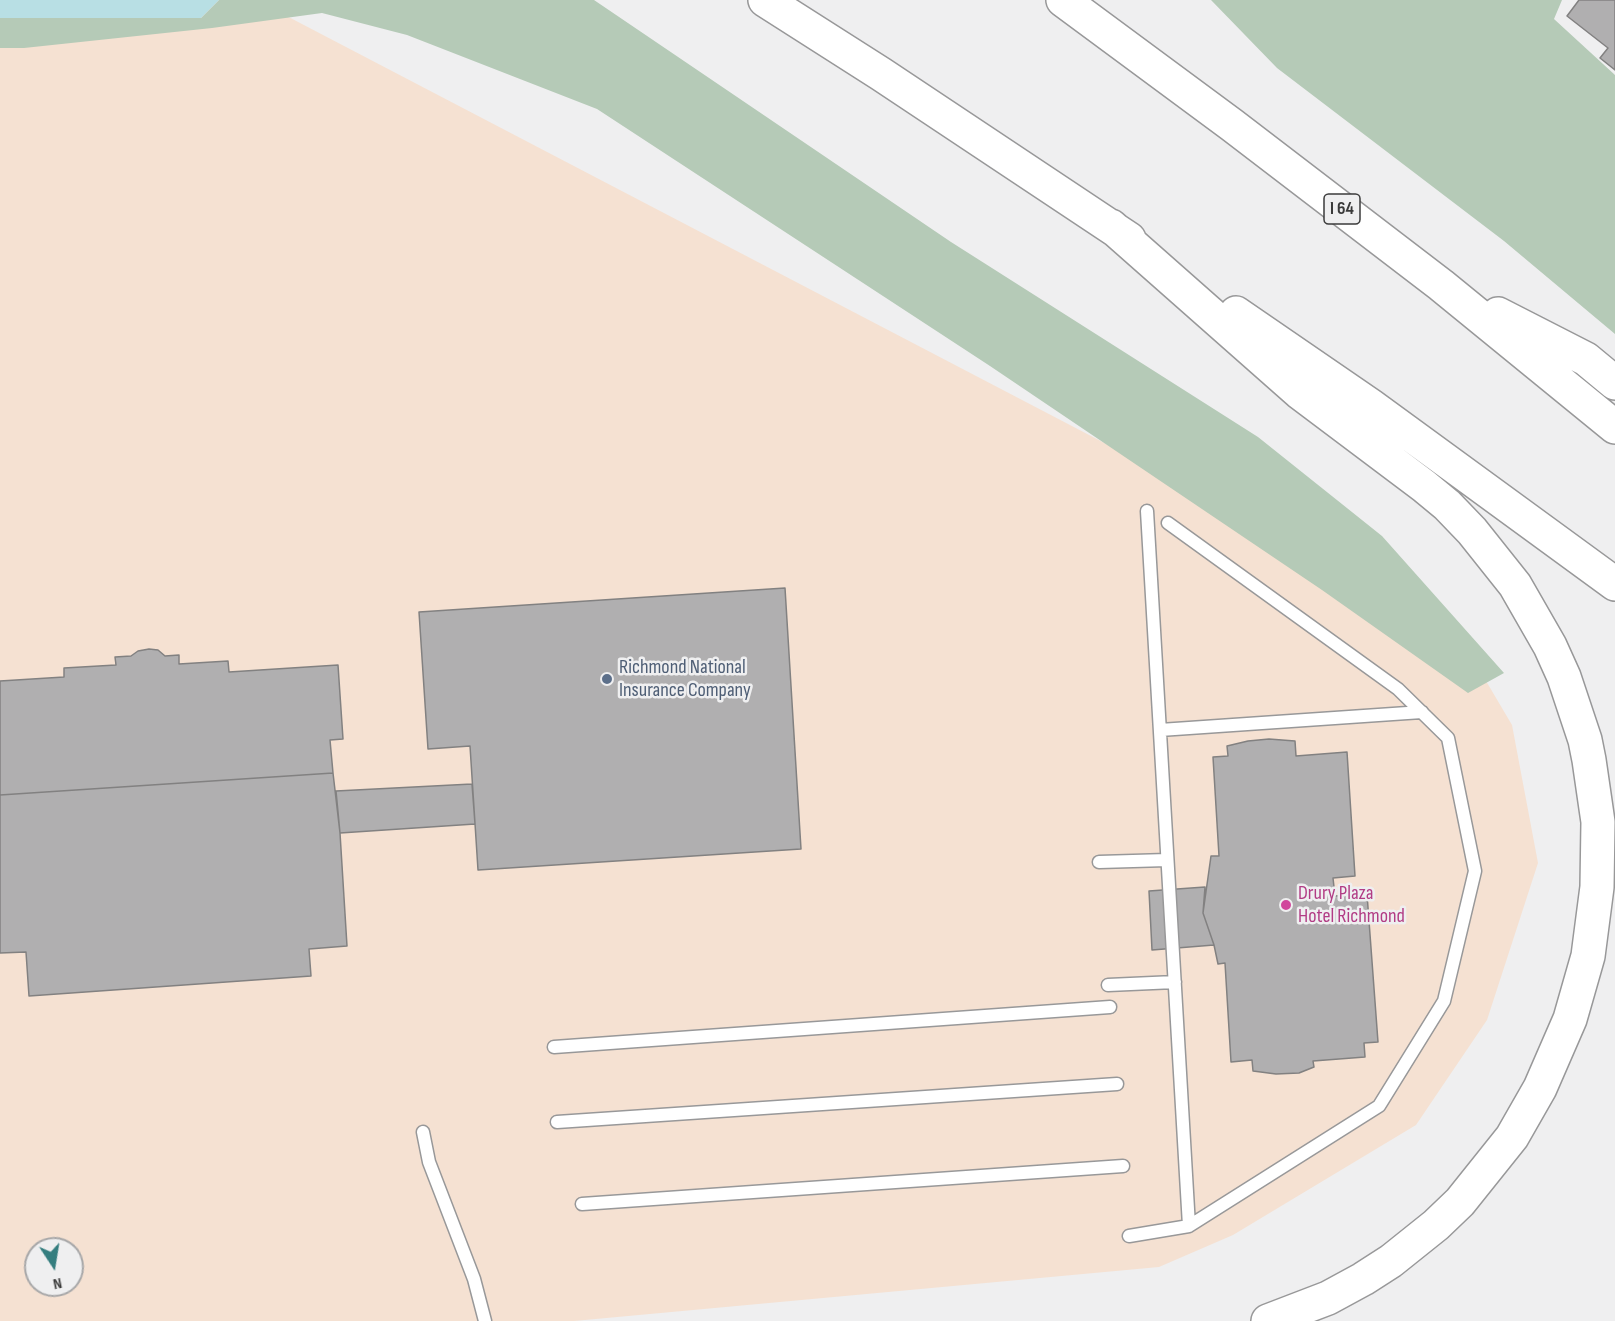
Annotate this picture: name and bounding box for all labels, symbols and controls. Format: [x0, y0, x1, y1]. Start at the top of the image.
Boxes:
road number: I 64 [1324, 194, 1360, 224]
place label: Richmond National Insurance Company [619, 656, 751, 703]
marker: Richmond National Insurance Company [600, 672, 614, 686]
place label: Drury Plaza Hotel Richmond [1298, 882, 1405, 929]
marker: Drury Plaza Hotel Richmond [1279, 898, 1293, 912]
north arrow [24, 1237, 84, 1297]
text: N [51, 1273, 64, 1293]

